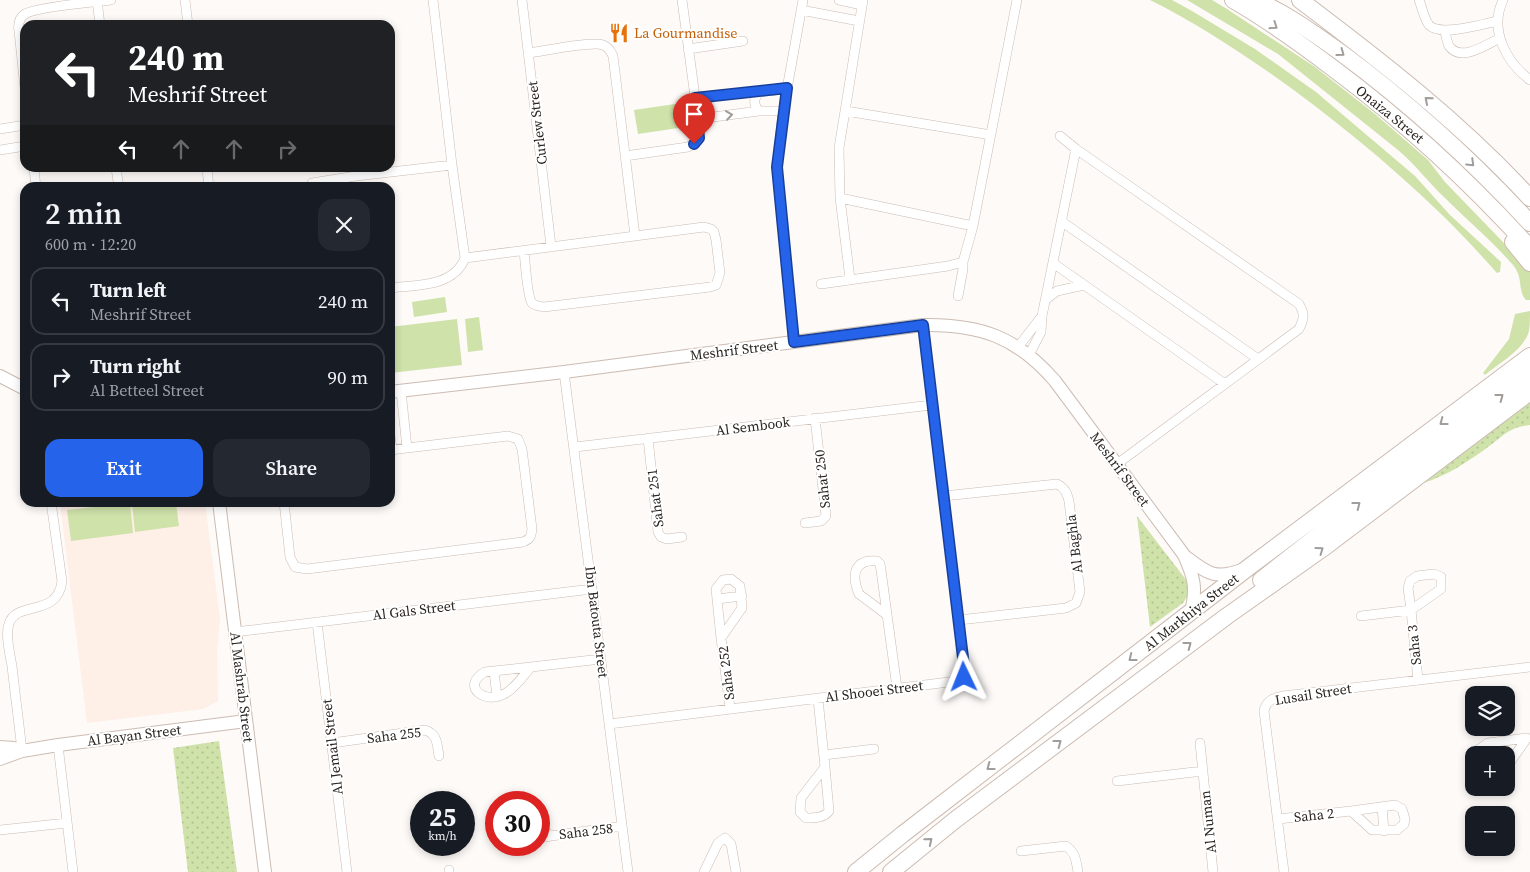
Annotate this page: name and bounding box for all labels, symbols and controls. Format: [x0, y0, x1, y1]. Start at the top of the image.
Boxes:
one-way arrow [1268, 20, 1278, 29]
restaurant icon: La Gourmandise [608, 22, 630, 44]
place label: La Gourmandise [634, 23, 737, 43]
text: 240 m [128, 34, 224, 82]
icon: left [45, 40, 110, 105]
one-way arrow [1335, 48, 1344, 56]
text: Meshrif Street [128, 79, 267, 109]
street label: Curlew Street [522, 80, 552, 166]
street label: Onaiza Street [1352, 80, 1429, 148]
pin [673, 93, 715, 144]
one-way arrow [1425, 97, 1434, 105]
icon: arrive [680, 100, 708, 128]
one-way arrow [725, 110, 733, 121]
icon: left [114, 135, 142, 163]
icon: ahead [167, 135, 195, 163]
icon: ahead [220, 135, 248, 163]
icon: right [273, 135, 301, 163]
one-way arrow [1466, 157, 1475, 166]
text: 2 min [45, 193, 122, 234]
button: close [318, 199, 370, 251]
text: 600 m · 12:20 [45, 233, 136, 255]
text: Turn left [90, 277, 166, 303]
icon: left [47, 287, 75, 315]
text: 240 m [318, 288, 368, 314]
text: Meshrif Street [90, 303, 191, 325]
street label: Meshrif Street [689, 335, 780, 365]
text: Turn right [90, 353, 181, 379]
icon: right [47, 363, 75, 391]
text: 90 m [327, 364, 368, 390]
text: Al Betteel Street [90, 379, 204, 401]
one-way arrow [1494, 394, 1503, 402]
street label: Al Sembook [715, 411, 792, 440]
one-way arrow [1439, 416, 1449, 425]
street label: Meshrif Street [1085, 428, 1155, 511]
button: Exit [45, 439, 203, 497]
button: Share [213, 439, 370, 497]
street label: Sahat 250 [809, 449, 835, 509]
street label: Sahat 251 [642, 468, 668, 528]
one-way arrow [1351, 502, 1361, 511]
street label: Al Baghla [1060, 513, 1088, 575]
one-way arrow [1314, 547, 1324, 556]
street label: Ibn Batouta Street [580, 565, 614, 679]
street label: Al Markhiya Street [1139, 568, 1243, 655]
street label: Al Gals Street [372, 595, 457, 625]
street label: Saha 3 [1402, 624, 1426, 666]
street label: Al Mashrab Street [225, 631, 259, 744]
one-way arrow [1182, 642, 1192, 651]
street label: Saha 252 [713, 645, 739, 701]
position arrow [937, 650, 989, 702]
one-way arrow [1129, 652, 1138, 660]
street label: Al Shooei Street [824, 675, 924, 707]
street label: Lusail Street [1273, 678, 1353, 710]
map controls [1465, 686, 1515, 856]
button: layers [1465, 686, 1515, 736]
street label: Al Jemail Street [316, 698, 348, 796]
street label: Al Bayan Street [86, 719, 183, 751]
street label: Saha 255 [366, 722, 422, 748]
one-way arrow [1052, 740, 1061, 748]
button: + [1465, 746, 1515, 796]
one-way arrow [987, 762, 996, 770]
street label: Al Numan [1195, 789, 1221, 854]
speed limit sign: 30 [485, 791, 550, 856]
text: 25 [429, 800, 456, 834]
street label: Saha 2 [1293, 803, 1335, 827]
button: − [1465, 806, 1515, 856]
street label: Saha 258 [558, 818, 614, 844]
text: km/h [428, 828, 457, 844]
one-way arrow [923, 839, 932, 847]

